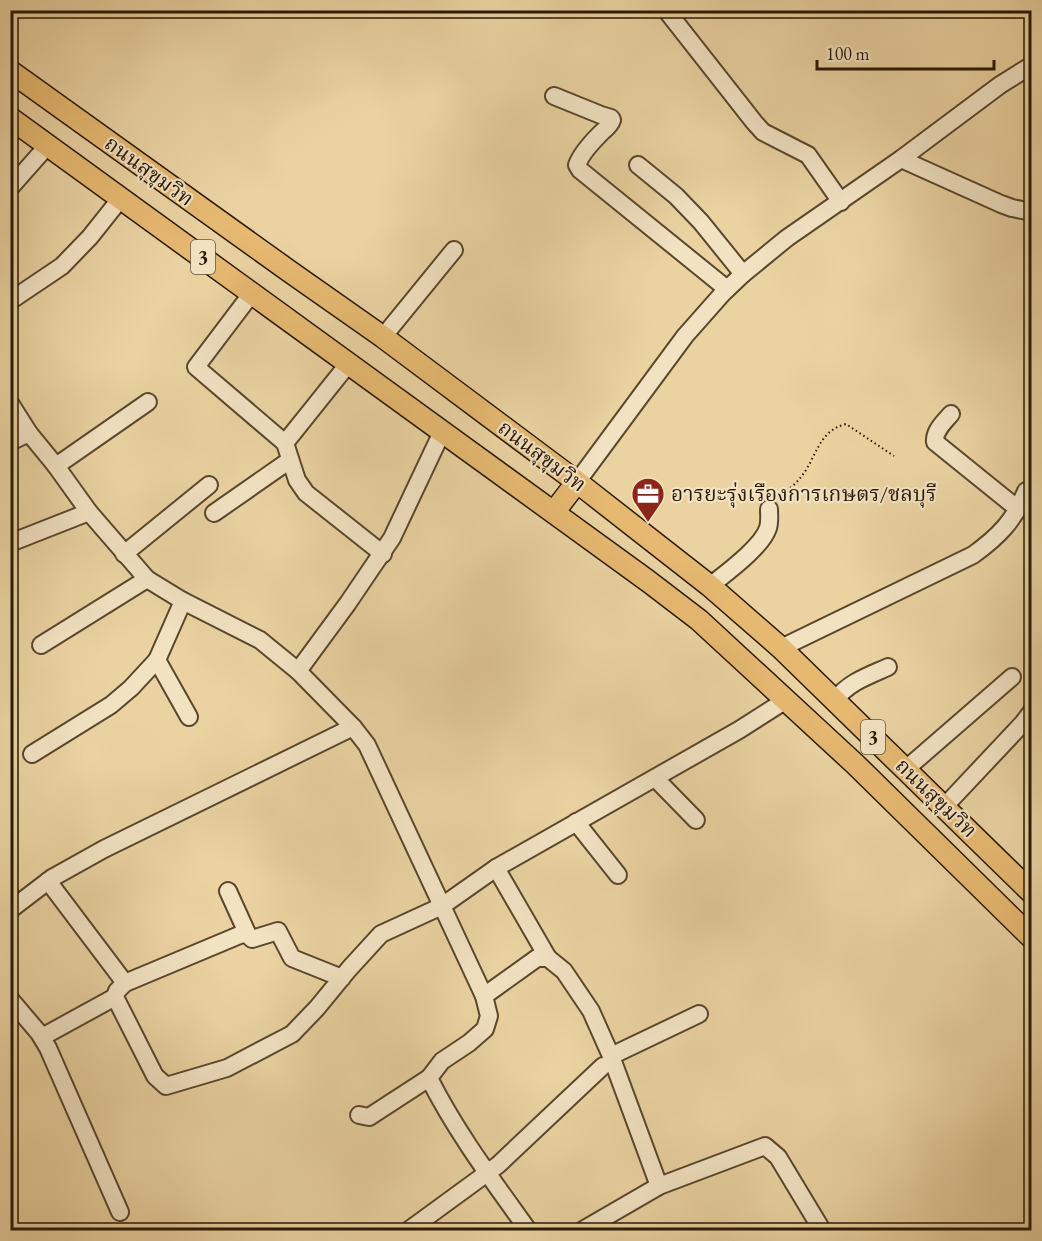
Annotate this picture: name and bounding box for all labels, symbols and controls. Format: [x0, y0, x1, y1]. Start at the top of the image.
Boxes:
scale bar [817, 33, 994, 71]
text: 100 m [826, 42, 870, 65]
street label: ถนนสุขุมวิท [99, 129, 199, 213]
road number: 3 [191, 240, 215, 274]
street label: ถนนสุขุมวิท [492, 414, 592, 498]
office icon: อารยะรุ่งเรืองการเกษตร/ชลบุรี [630, 476, 666, 523]
place label: อารยะรุ่งเรืองการเกษตร/ชลบุรี [671, 480, 936, 508]
road number: 3 [861, 720, 885, 754]
street label: ถนนสุขุมวิท [889, 752, 983, 844]

